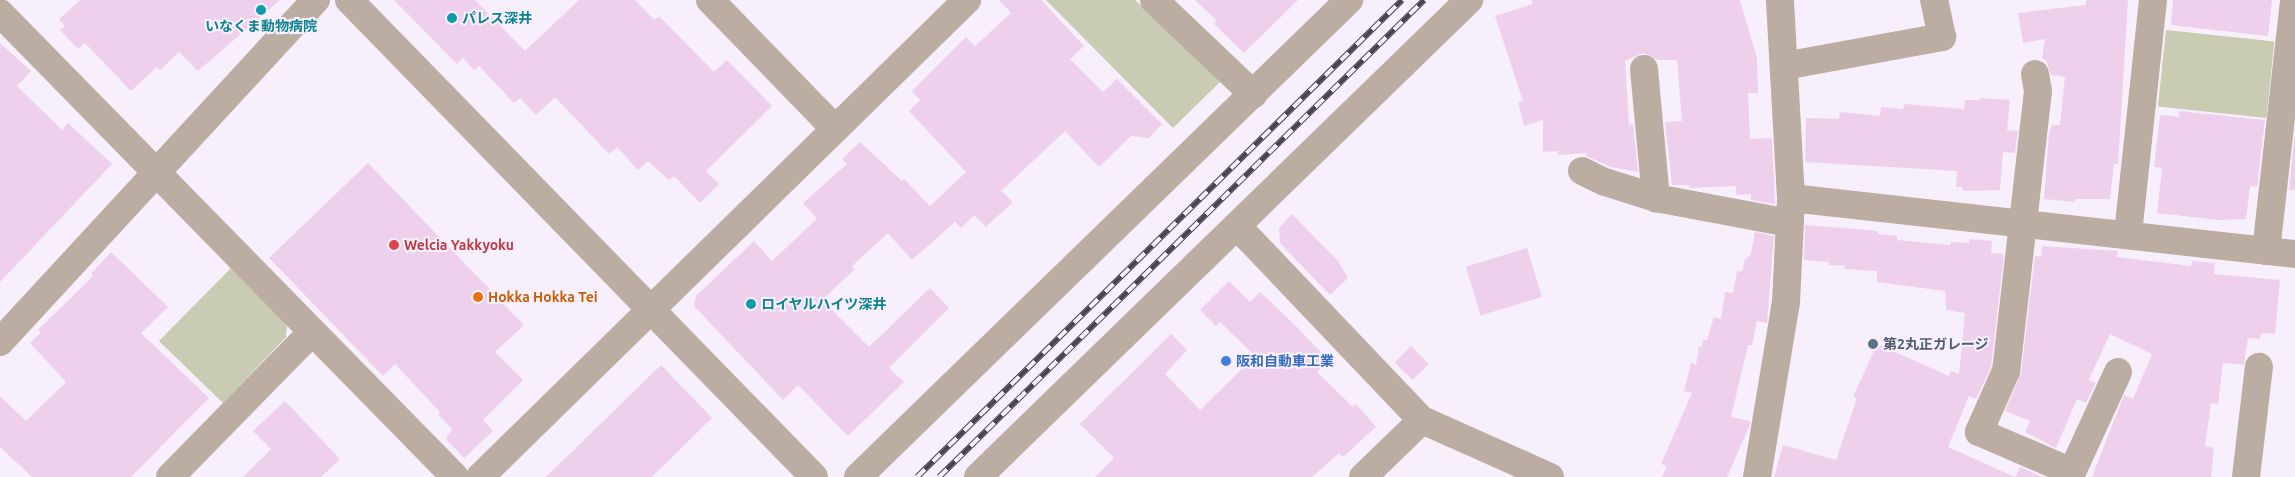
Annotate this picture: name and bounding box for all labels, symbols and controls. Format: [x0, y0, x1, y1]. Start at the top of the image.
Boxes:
marker: いなくま動物病院 [255, 4, 267, 16]
place label: パレス深井 [462, 10, 532, 26]
marker: パレス深井 [446, 12, 458, 24]
place label: いなくま動物病院 [205, 18, 317, 34]
place label: Welcia Yakkyoku [404, 237, 514, 253]
marker: Welcia Yakkyoku [388, 239, 400, 251]
place label: Hokka Hokka Tei [488, 289, 598, 305]
marker: Hokka Hokka Tei [472, 291, 484, 303]
place label: ロイヤルハイツ深井 [761, 296, 887, 312]
marker: ロイヤルハイツ深井 [745, 298, 757, 310]
place label: 第2丸正ガレージ [1883, 336, 1989, 352]
marker: 第2丸正ガレージ [1867, 338, 1879, 350]
place label: 阪和自動車工業 [1236, 353, 1334, 369]
marker: 阪和自動車工業 [1220, 355, 1232, 367]

